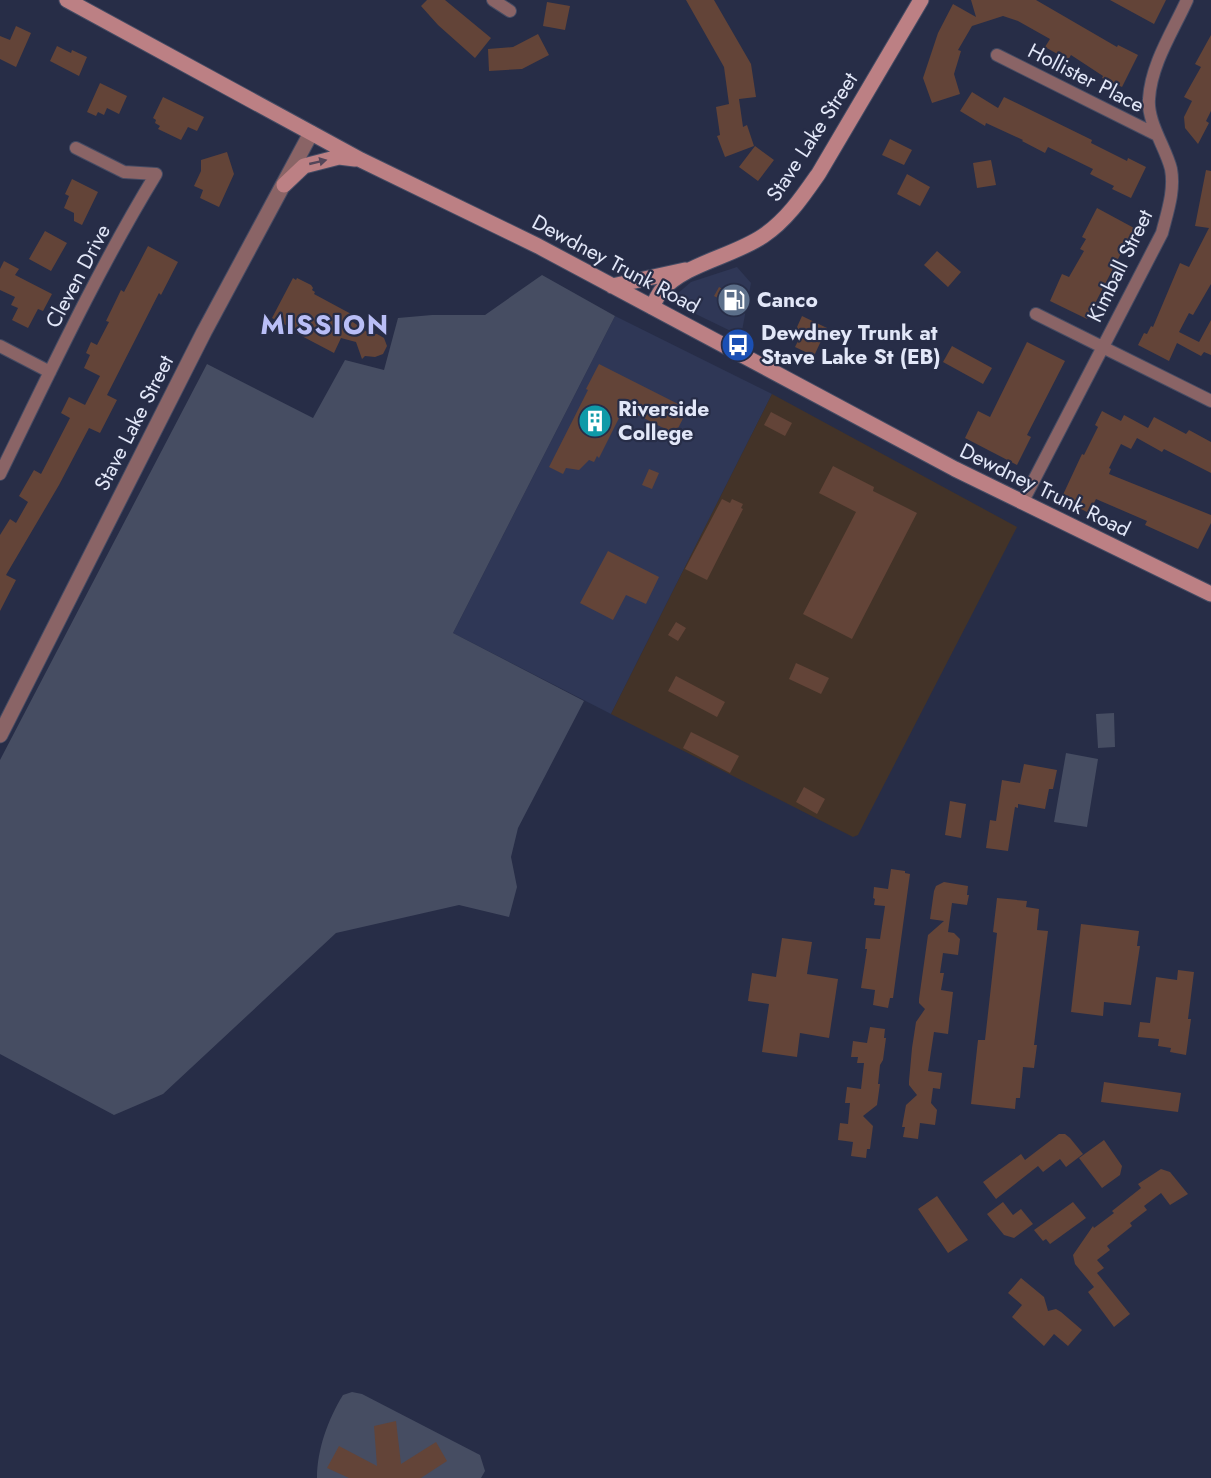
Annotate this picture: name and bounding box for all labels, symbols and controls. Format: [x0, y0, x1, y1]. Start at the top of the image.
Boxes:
street label: Hollister Place [1023, 36, 1149, 120]
street label: Stave Lake Street [759, 67, 865, 207]
one-way arrow [309, 157, 328, 167]
street label: Kimball Street [1080, 205, 1160, 327]
street label: Dewdney Trunk Road [527, 207, 705, 321]
street label: Cleven Drive [38, 219, 118, 333]
fuel station icon: Canco [716, 282, 752, 318]
place label: Canco [757, 285, 818, 315]
district label: MISSION [260, 305, 390, 344]
place label: Dewdney Trunk at Stave Lake St (EB) [761, 318, 941, 372]
bus stop icon: Dewdney Trunk at Stave Lake St (EB) [720, 327, 756, 363]
street label: Stave Lake Street [87, 350, 181, 496]
place label: Riverside College [618, 394, 709, 448]
building icon: Riverside College [577, 403, 613, 439]
street label: Dewdney Trunk Road [955, 436, 1135, 544]

